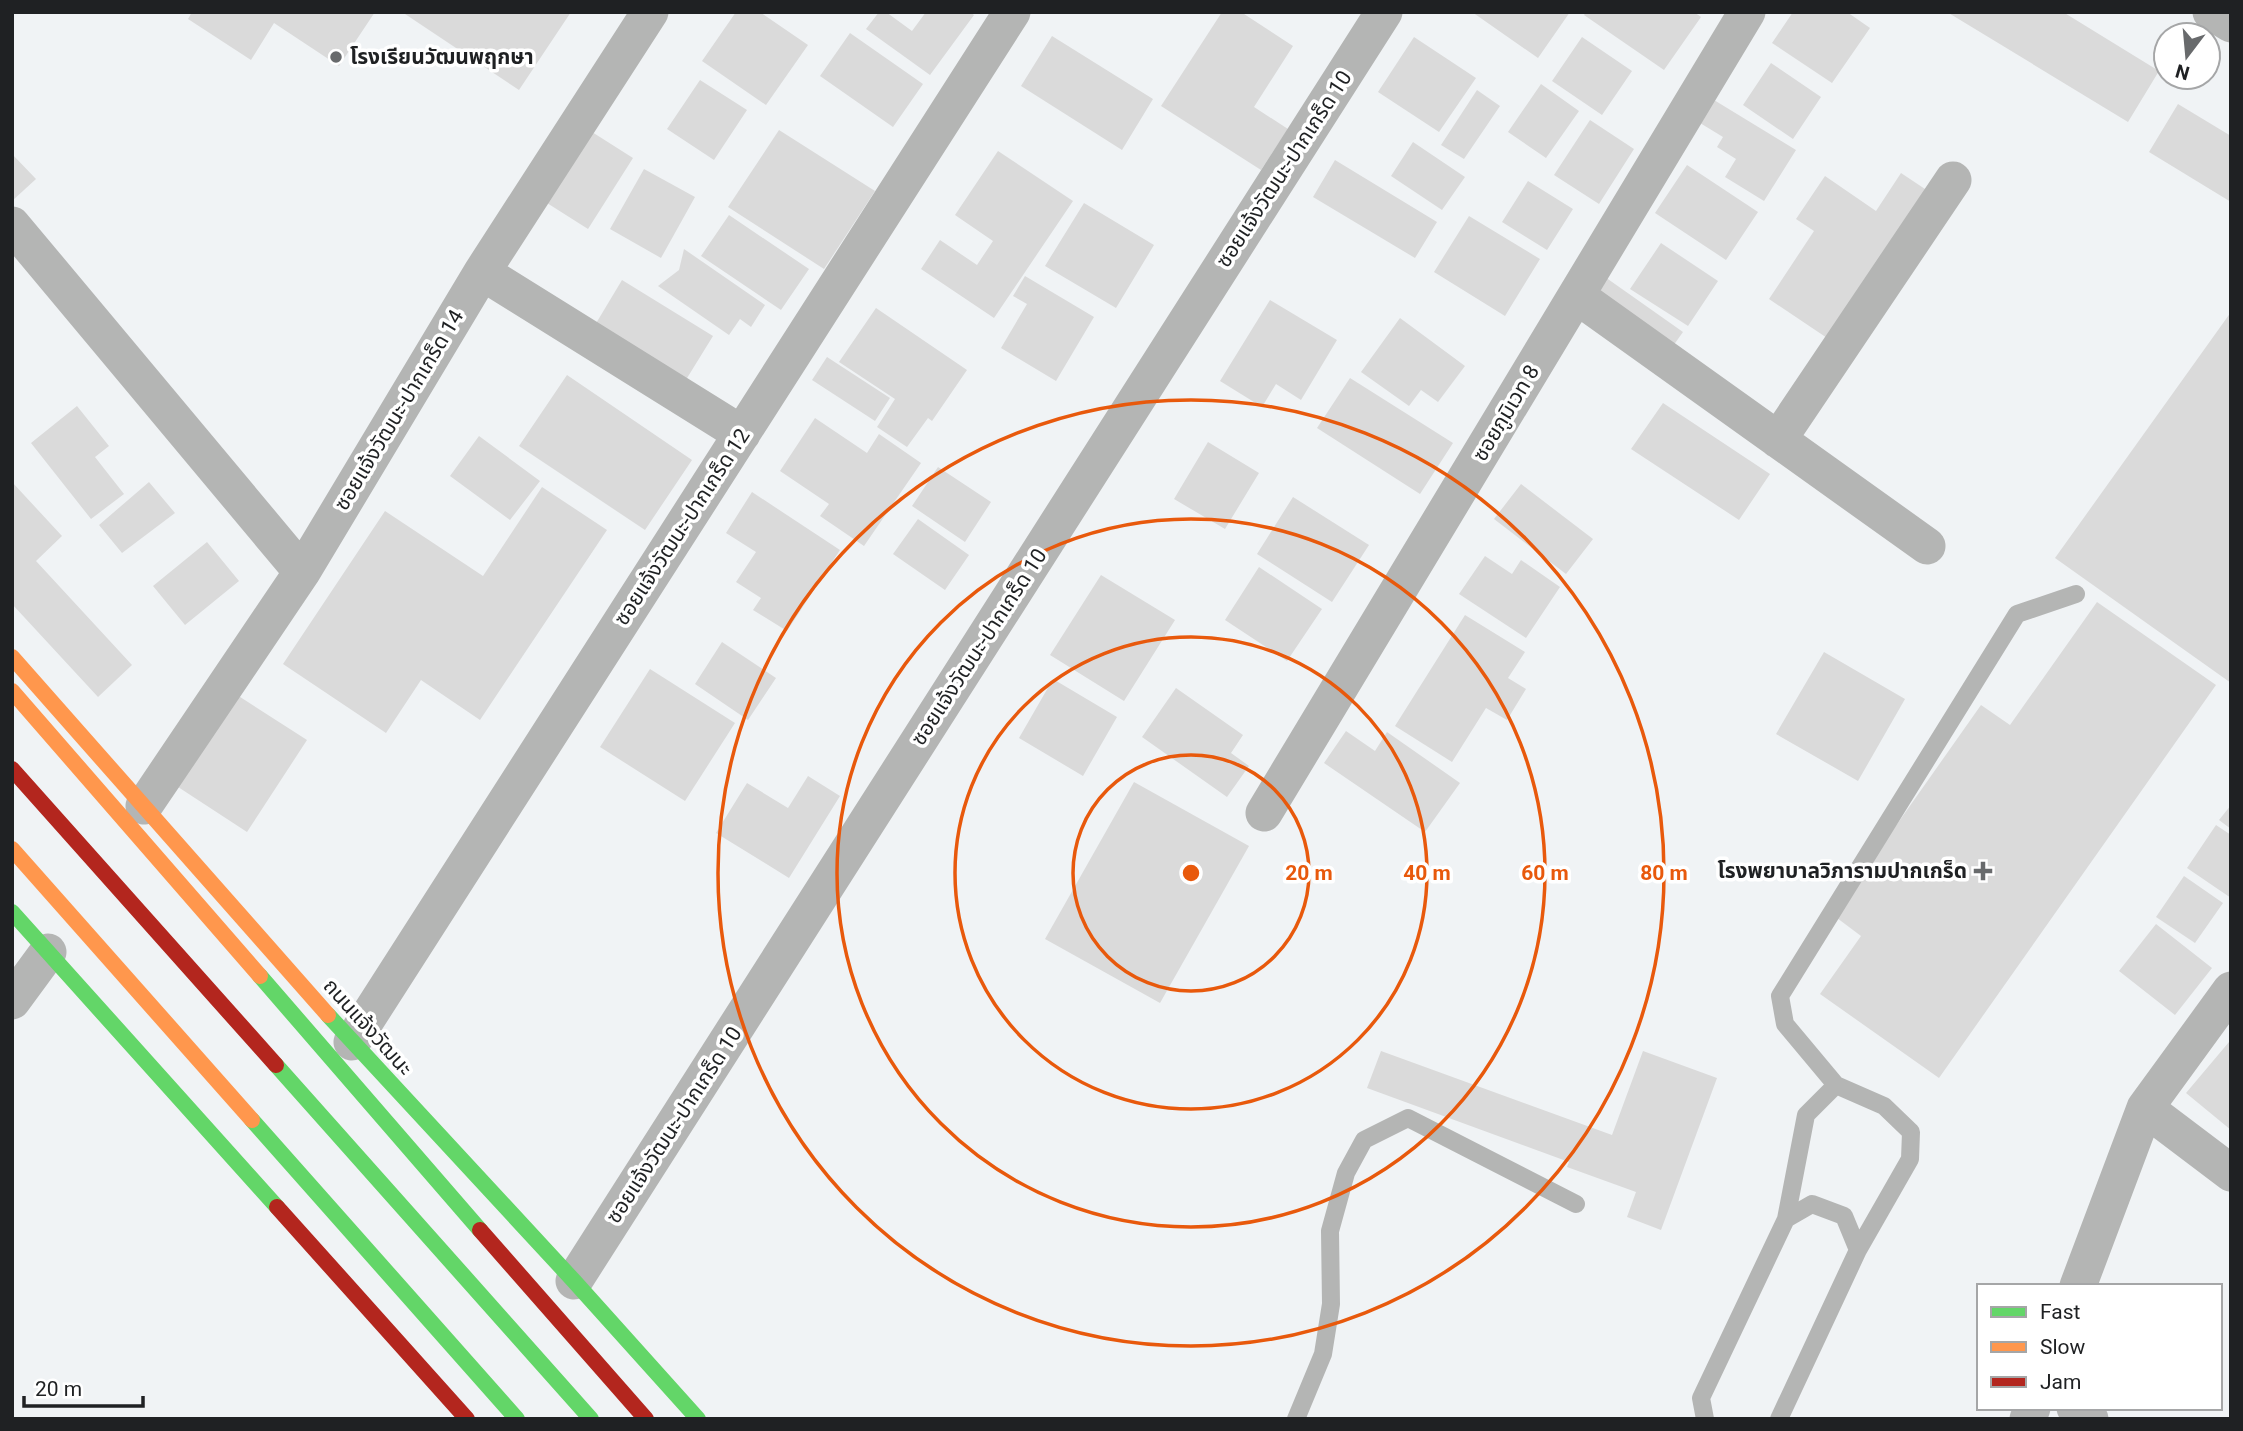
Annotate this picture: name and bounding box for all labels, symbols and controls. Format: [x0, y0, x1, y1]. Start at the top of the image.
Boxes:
north arrow [2152, 21, 2222, 91]
place label: โรงเรียนวัฒนพฤกษา [350, 45, 534, 69]
marker: โรงเรียนวัฒนพฤกษา [328, 49, 344, 65]
text: N [2173, 59, 2192, 85]
street label: ซอยแจ้งวัฒนะ-ปากเกร็ด 10 [1211, 66, 1357, 272]
street label: ซอยแจ้งวัฒนะ-ปากเกร็ด 14 [329, 305, 469, 515]
street label: ซอยภูมิเวท 8 [1468, 361, 1545, 466]
street label: ซอยแจ้งวัฒนะ-ปากเกร็ด 12 [609, 423, 755, 630]
street label: ซอยแจ้งวัฒนะ-ปากเกร็ด 10 [906, 544, 1052, 750]
place label: โรงพยาบาลวิภารามปากเกร็ด [1717, 859, 1967, 883]
centre of rings [1179, 861, 1203, 885]
text: 20 m [1285, 861, 1333, 885]
text: 40 m [1403, 861, 1451, 885]
text: 60 m [1521, 861, 1569, 885]
text: 80 m [1640, 861, 1688, 885]
marker: โรงพยาบาลวิภารามปากเกร็ด [1973, 861, 1993, 881]
street label: ถนนแจ้งวัฒนะ [318, 974, 418, 1080]
street label: ซอยแจ้งวัฒนะ-ปากเกร็ด 10 [601, 1022, 747, 1228]
legend [1977, 1284, 2222, 1410]
text: Fast [2040, 1300, 2081, 1324]
text: Slow [2040, 1335, 2086, 1359]
scale bar [24, 1364, 144, 1408]
text: Jam [2040, 1370, 2081, 1394]
text: 20 m [35, 1377, 82, 1401]

